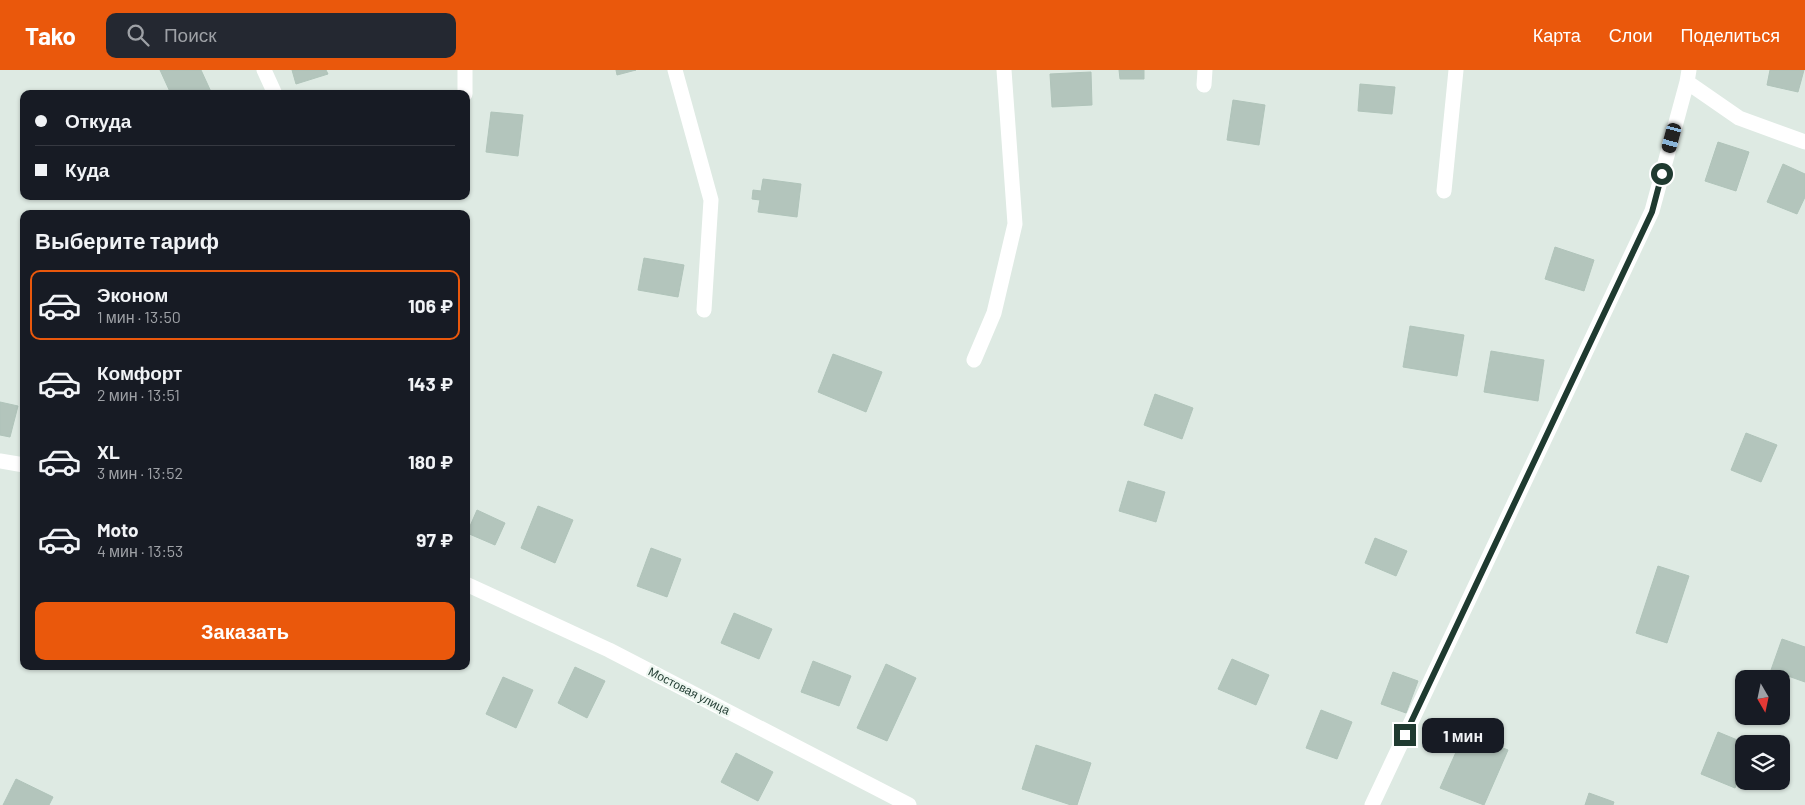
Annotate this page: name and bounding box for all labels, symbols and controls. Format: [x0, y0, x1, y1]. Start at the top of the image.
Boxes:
search box [106, 13, 456, 58]
text: Tako [25, 21, 76, 50]
icon: search [124, 21, 152, 49]
text: Поиск [164, 23, 217, 46]
text: Карта [1533, 24, 1581, 46]
text: Слои [1609, 24, 1653, 46]
text: Поделиться [1681, 24, 1780, 46]
text: Откуда [65, 109, 131, 132]
car [1660, 122, 1683, 154]
text: Куда [65, 158, 109, 181]
route start [1651, 163, 1673, 185]
text: Выберите тариф [35, 227, 219, 253]
icon: car [37, 283, 82, 328]
text: Эконом [97, 283, 168, 306]
text: 106 ₽ [408, 294, 453, 317]
text: 1 мин · 13:50 [97, 307, 181, 326]
icon: car [37, 361, 82, 406]
text: Комфорт [97, 361, 182, 384]
text: 143 ₽ [407, 372, 453, 395]
text: 2 мин · 13:51 [97, 385, 180, 404]
icon: car [37, 439, 82, 484]
text: XL [97, 440, 120, 463]
text: 180 ₽ [408, 450, 453, 473]
text: 3 мин · 13:52 [97, 463, 183, 482]
icon: car [37, 517, 82, 562]
text: Moto [97, 518, 139, 541]
text: 97 ₽ [416, 528, 453, 551]
text: 4 мин · 13:53 [97, 541, 183, 560]
button: Заказать [35, 602, 455, 660]
street label: Мостовая улица [646, 664, 733, 718]
north arrow [1735, 670, 1790, 725]
map controls [1735, 670, 1790, 790]
callout: 1 мин [1422, 718, 1505, 752]
route end [1394, 724, 1416, 746]
text: 1 мин [1443, 726, 1483, 745]
button: layers [1735, 735, 1790, 790]

